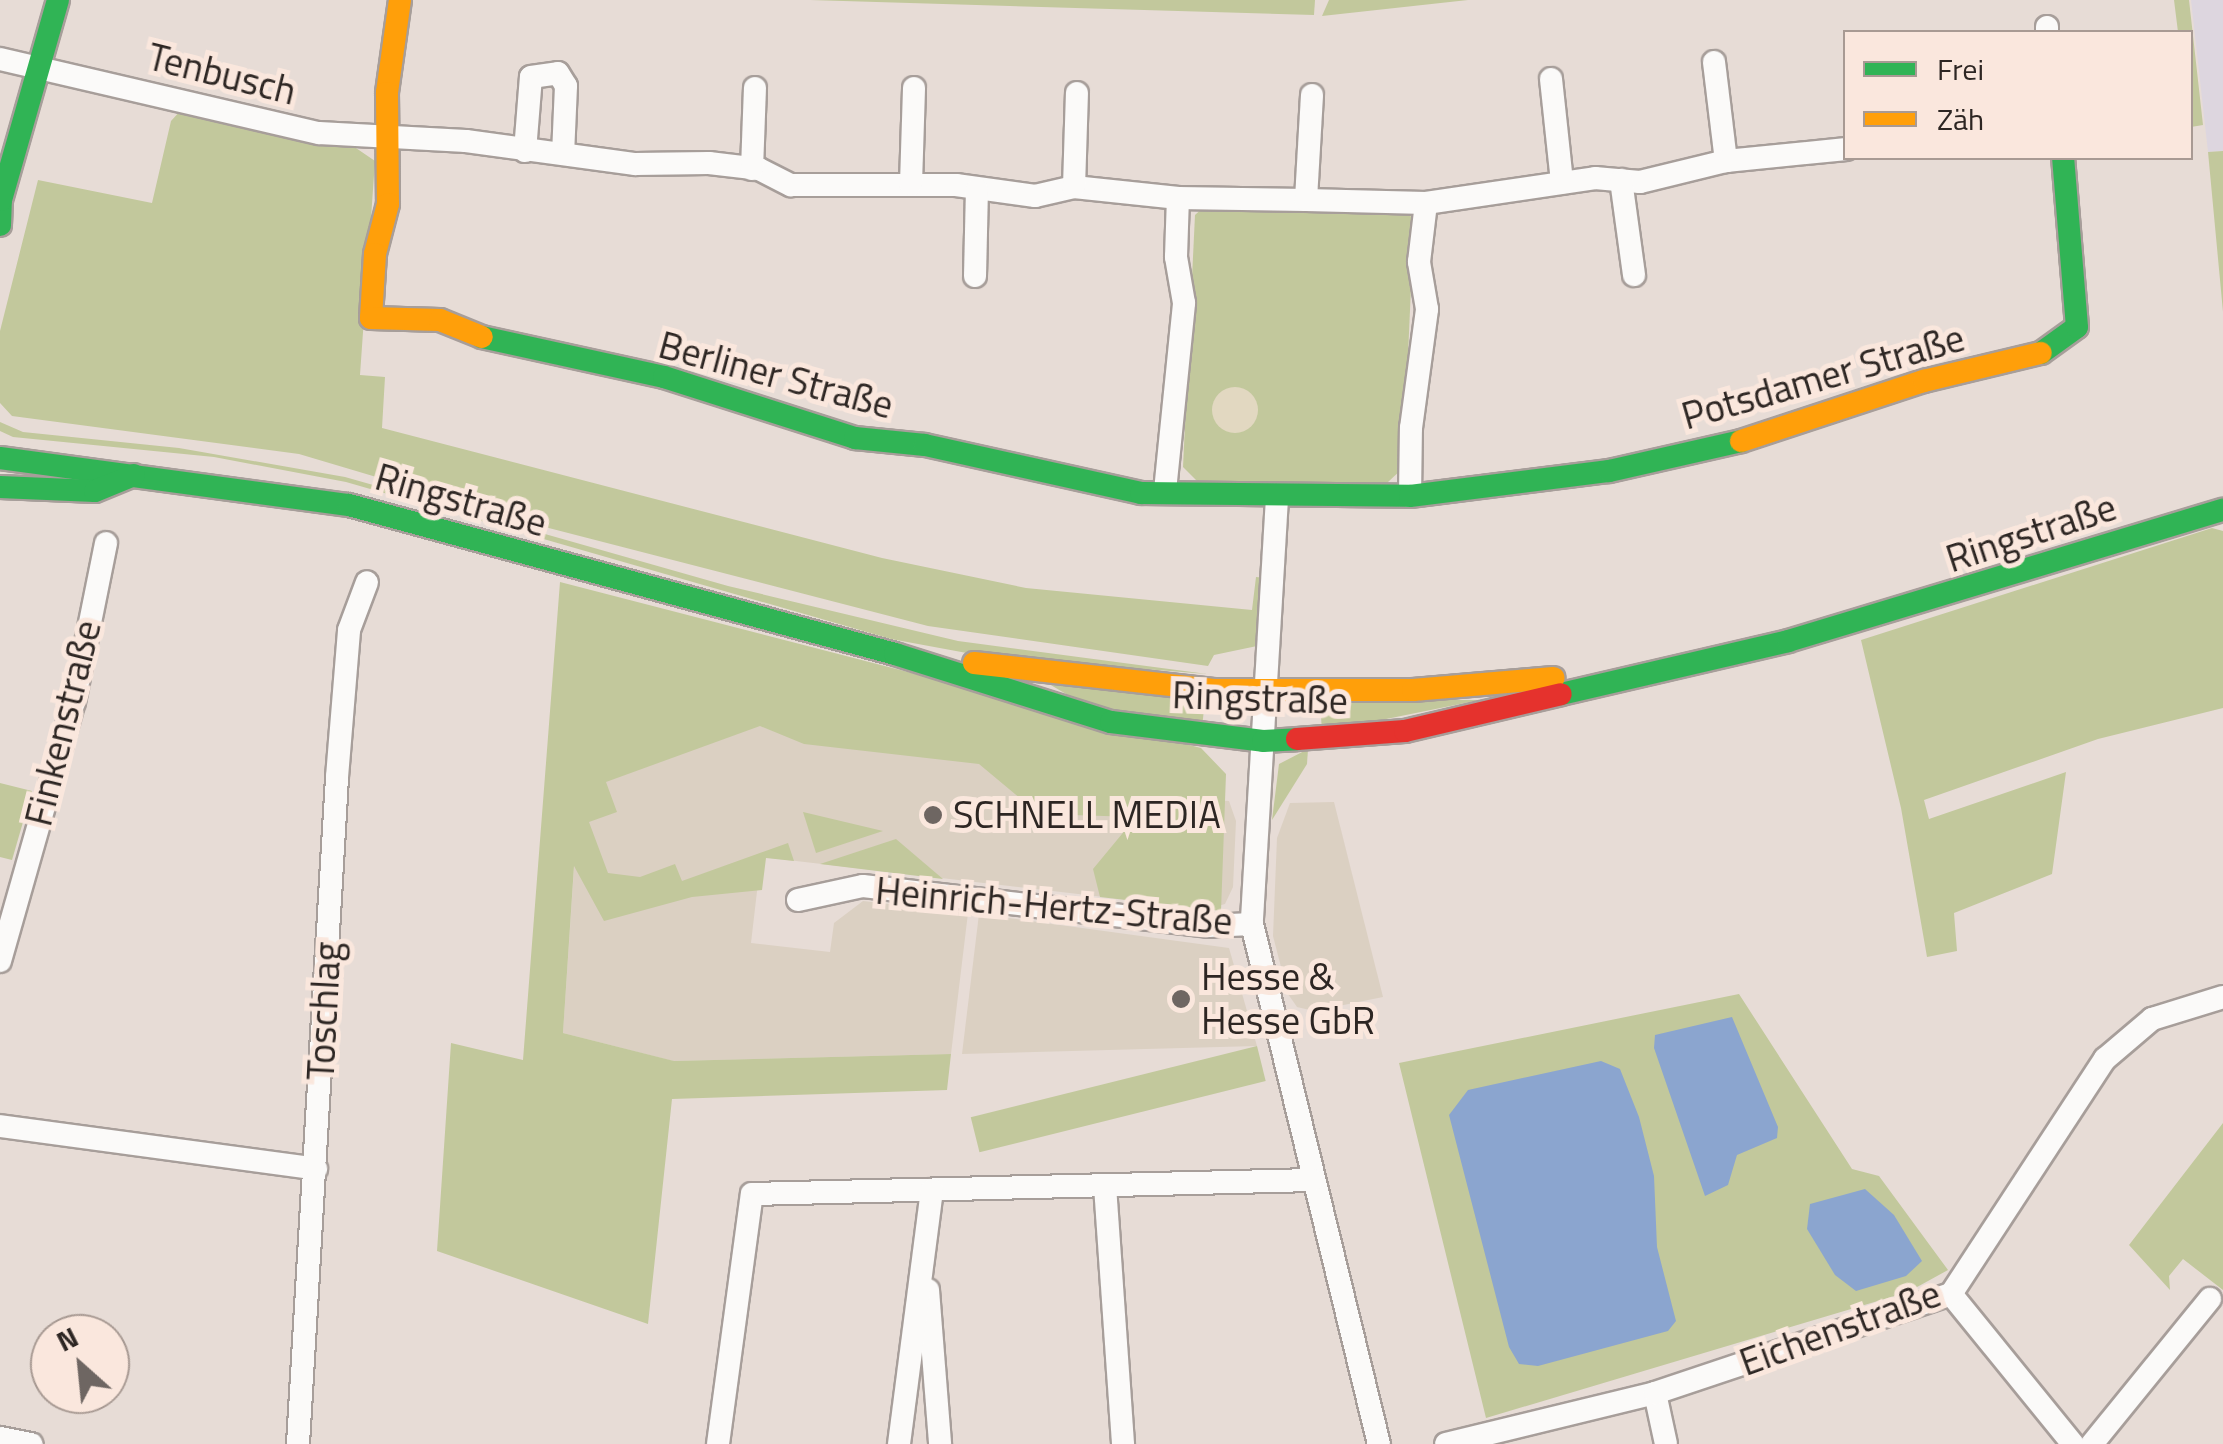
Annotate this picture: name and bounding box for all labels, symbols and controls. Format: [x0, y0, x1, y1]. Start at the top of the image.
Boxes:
legend [1843, 30, 2193, 160]
street label: Tenbusch [143, 34, 301, 114]
text: Frei [1937, 46, 1984, 92]
text: Zäh [1937, 96, 1984, 142]
street label: Potsdamer Straße [1677, 315, 1969, 439]
street label: Berliner Straße [654, 322, 898, 428]
street label: Ringstraße [370, 454, 552, 546]
street label: Ringstraße [1940, 484, 2122, 582]
street label: Finkenstraße [15, 615, 111, 831]
street label: Ringstraße [1171, 672, 1349, 724]
place label: SCHNELL MEDIA [953, 792, 1221, 838]
marker: SCHNELL MEDIA [922, 804, 944, 826]
street label: Heinrich-Hertz-Straße [874, 868, 1234, 944]
street label: Toschlag [298, 941, 350, 1081]
place label: Hesse & Hesse GbR [1201, 954, 1375, 1044]
marker: Hesse & Hesse GbR [1170, 988, 1192, 1010]
street label: Eichenstraße [1733, 1271, 1947, 1385]
north arrow [30, 1314, 130, 1414]
text: N [49, 1315, 85, 1362]

